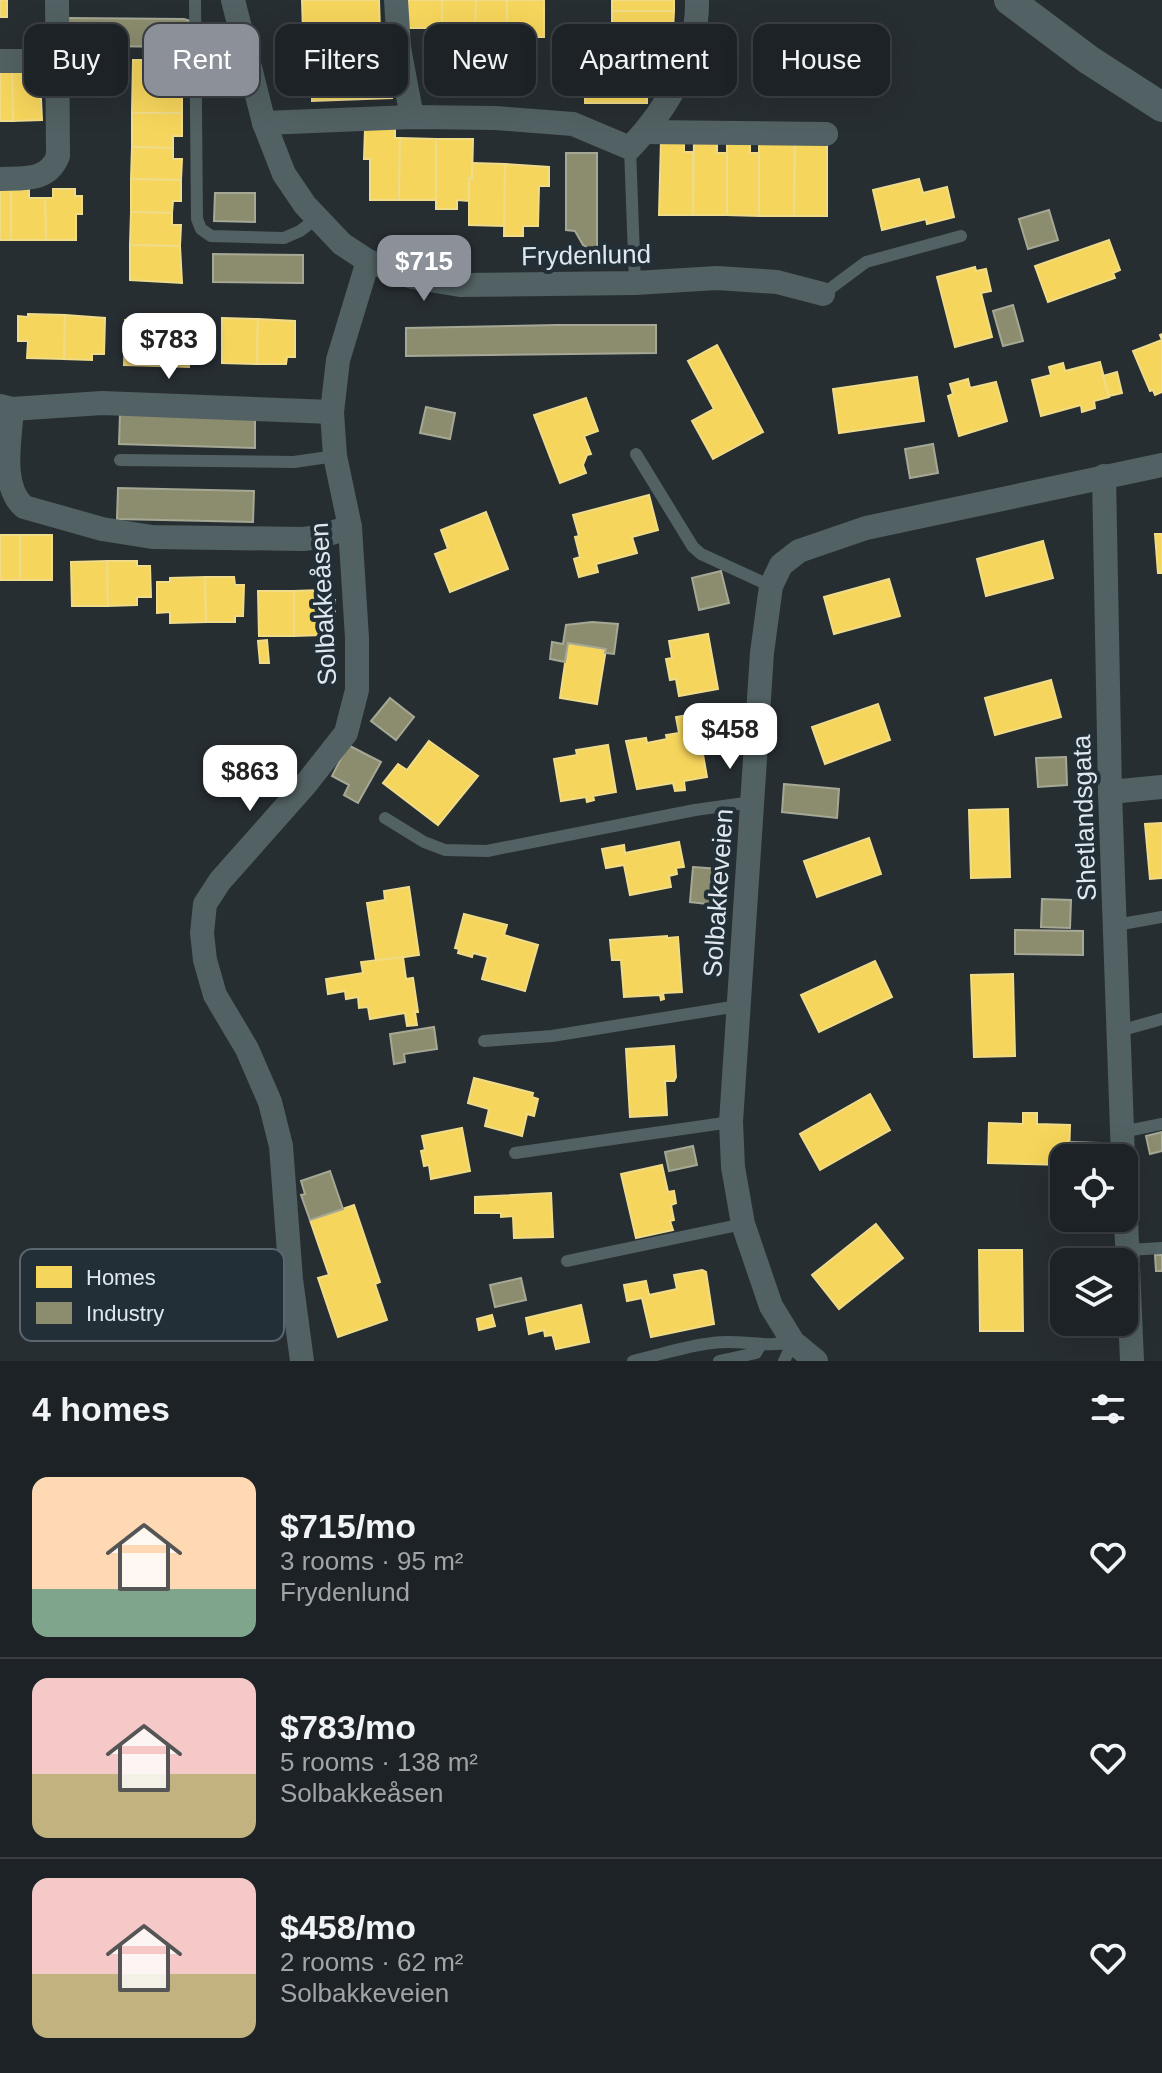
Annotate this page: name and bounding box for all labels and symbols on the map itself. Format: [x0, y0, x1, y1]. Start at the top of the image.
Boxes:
pin: $715 [377, 235, 471, 303]
street label: Frydenlund [521, 239, 651, 271]
pin: $783 [122, 313, 216, 381]
street label: Solbakkeåsen [304, 522, 342, 686]
pin: $458 [683, 703, 777, 771]
street label: Shetlandsgata [1066, 734, 1102, 902]
pin: $863 [203, 745, 297, 813]
street label: Solbakkeveien [697, 808, 739, 978]
legend [20, 1249, 284, 1341]
text: Homes [86, 1265, 156, 1290]
text: Industry [86, 1301, 164, 1326]

